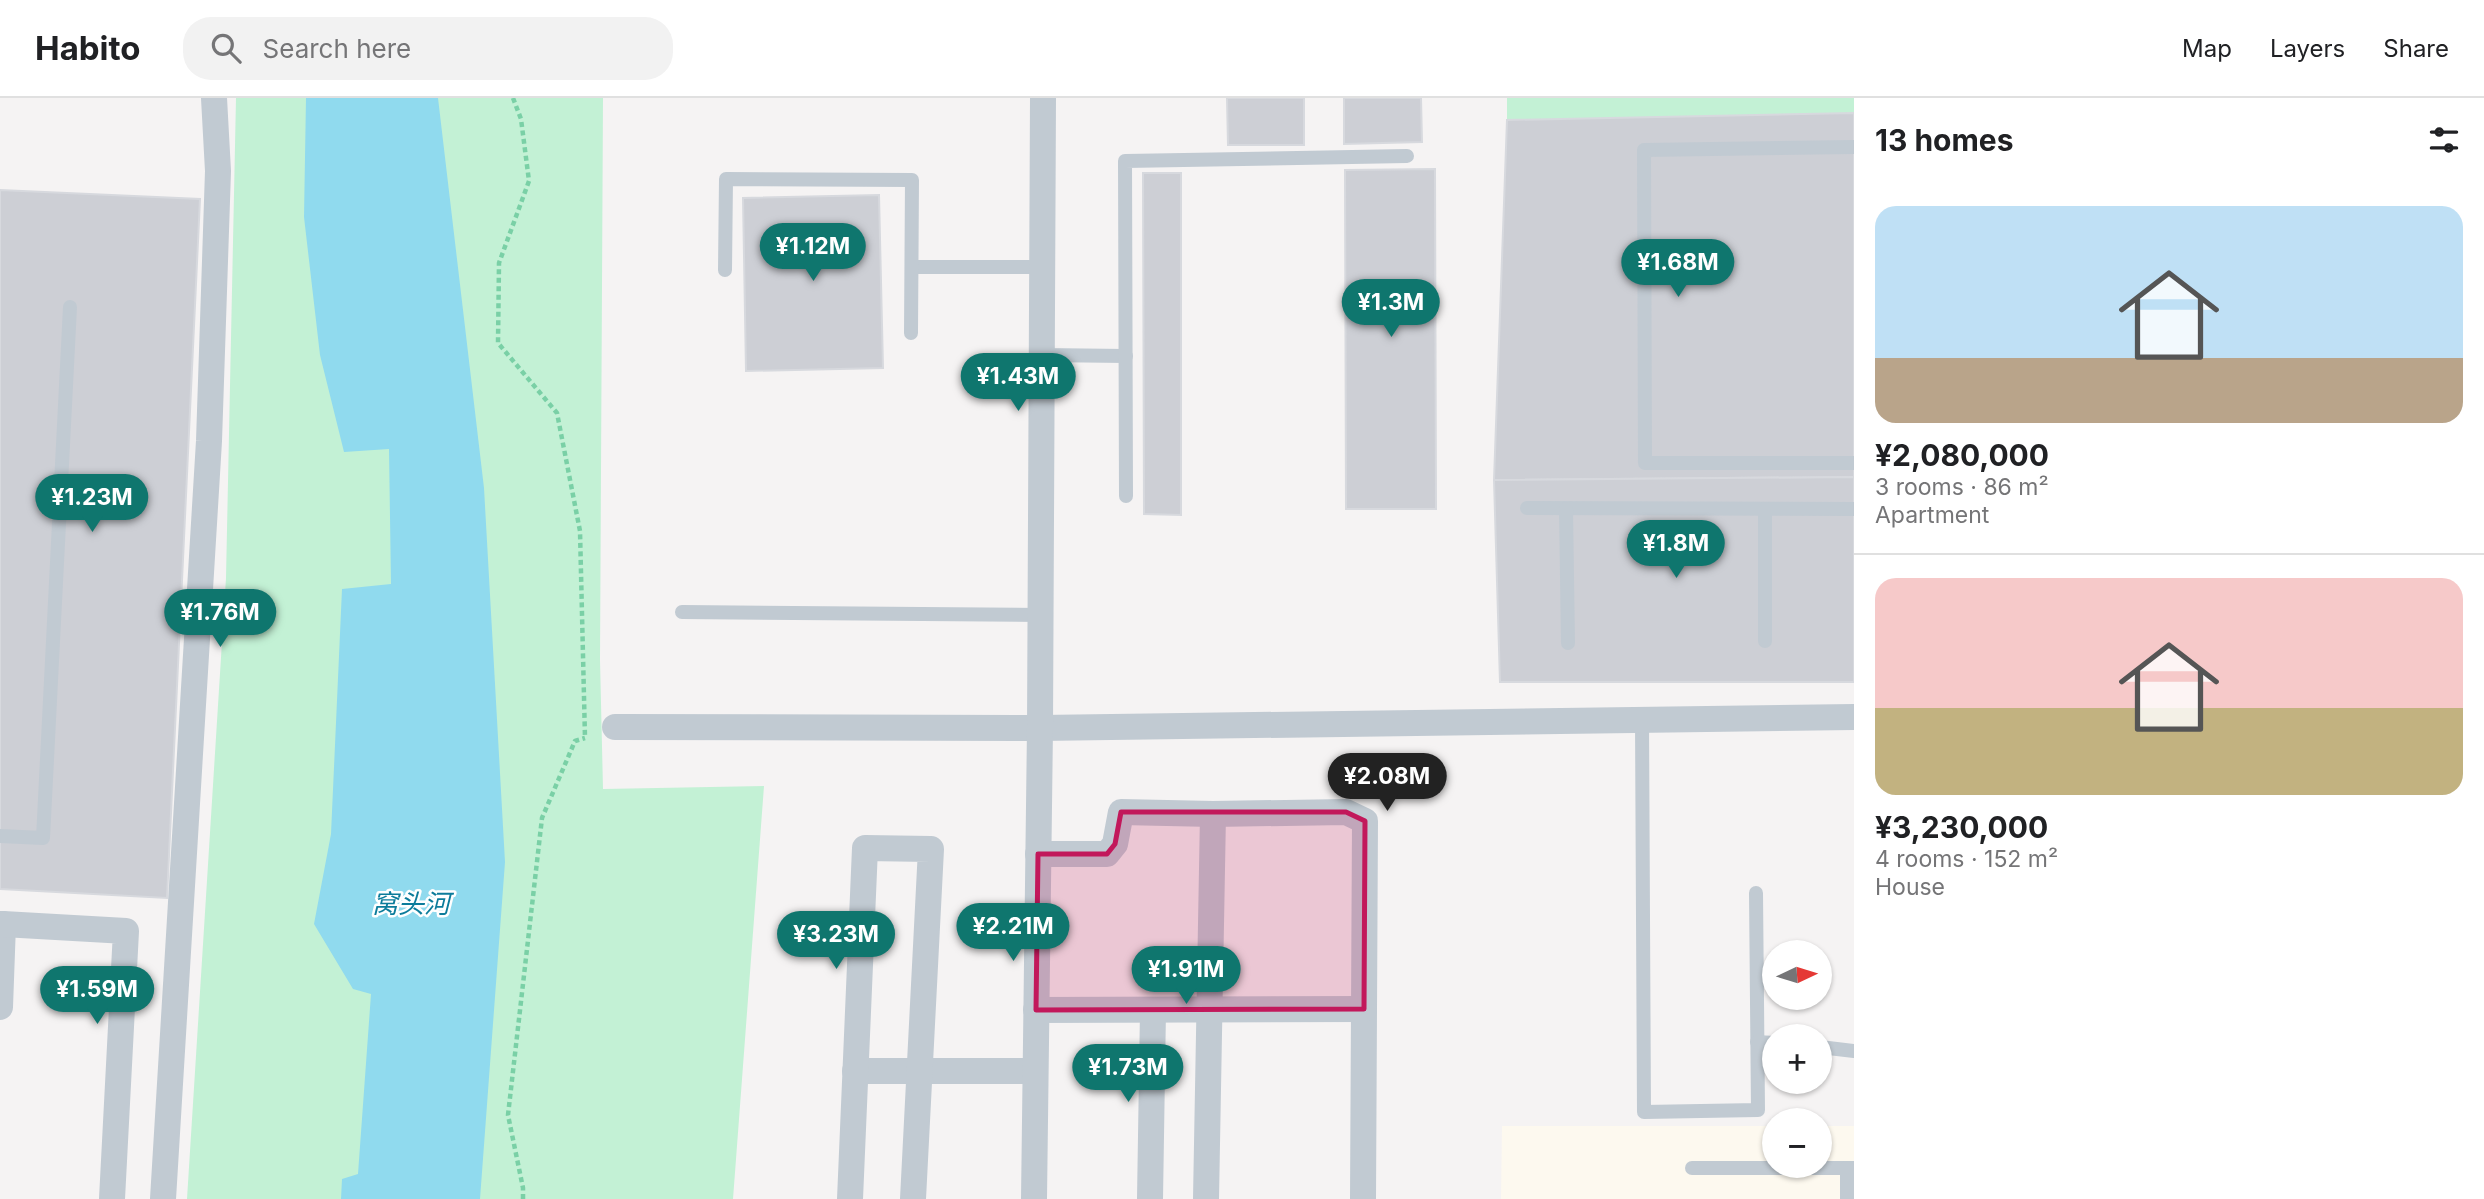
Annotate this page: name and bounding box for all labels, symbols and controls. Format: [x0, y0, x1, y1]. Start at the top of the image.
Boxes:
search box [183, 17, 673, 80]
text: Habito [35, 28, 141, 68]
icon: search [207, 29, 245, 67]
text: Search here [263, 33, 411, 64]
text: Map [2182, 34, 2232, 63]
text: Layers [2270, 34, 2345, 63]
text: Share [2383, 34, 2449, 63]
icon: filters [2425, 121, 2463, 159]
text: 13 homes [1875, 122, 2014, 158]
pin: ¥1.12M [756, 223, 870, 283]
text: ¥1.12M [776, 232, 850, 260]
pin: ¥1.68M [1621, 240, 1735, 299]
text: ¥1.68M [1637, 248, 1719, 276]
icon: home [2106, 252, 2232, 378]
pin: ¥1.3M [1342, 280, 1440, 339]
text: ¥1.3M [1358, 288, 1424, 316]
pin: ¥1.43M [961, 354, 1075, 413]
text: ¥1.43M [977, 362, 1059, 390]
text: ¥2,080,000 [1875, 437, 2049, 473]
text: 3 rooms · 86 m² [1875, 473, 2049, 501]
pin: ¥1.23M [35, 474, 149, 534]
text: ¥1.23M [51, 483, 133, 511]
text: Apartment [1875, 501, 1989, 529]
pin: ¥1.8M [1627, 520, 1725, 580]
text: ¥1.8M [1643, 529, 1709, 557]
pin: ¥1.76M [163, 589, 277, 649]
text: ¥1.76M [180, 598, 260, 626]
icon: home [2106, 624, 2232, 750]
pin: ¥2.08M [1330, 754, 1444, 813]
text: ¥2.08M [1344, 762, 1430, 790]
text: ¥3,230,000 [1875, 809, 2048, 845]
text: 4 rooms · 152 m² [1875, 845, 2058, 873]
text: House [1875, 873, 1945, 901]
water label: 窝头河 [372, 888, 455, 919]
pin: ¥2.21M [956, 904, 1070, 963]
pin: ¥3.23M [779, 912, 893, 971]
text: ¥2.21M [972, 912, 1054, 940]
text: ¥3.23M [793, 920, 879, 948]
north arrow [1762, 940, 1832, 1010]
map controls [1762, 940, 1832, 1178]
pin: ¥1.91M [1129, 946, 1243, 1006]
text: ¥1.91M [1148, 955, 1224, 983]
pin: ¥1.59M [40, 967, 154, 1026]
text: ¥1.59M [56, 975, 138, 1003]
button: + [1762, 1024, 1832, 1094]
pin: ¥1.73M [1071, 1044, 1185, 1104]
text: ¥1.73M [1088, 1053, 1168, 1081]
button: − [1762, 1108, 1832, 1178]

